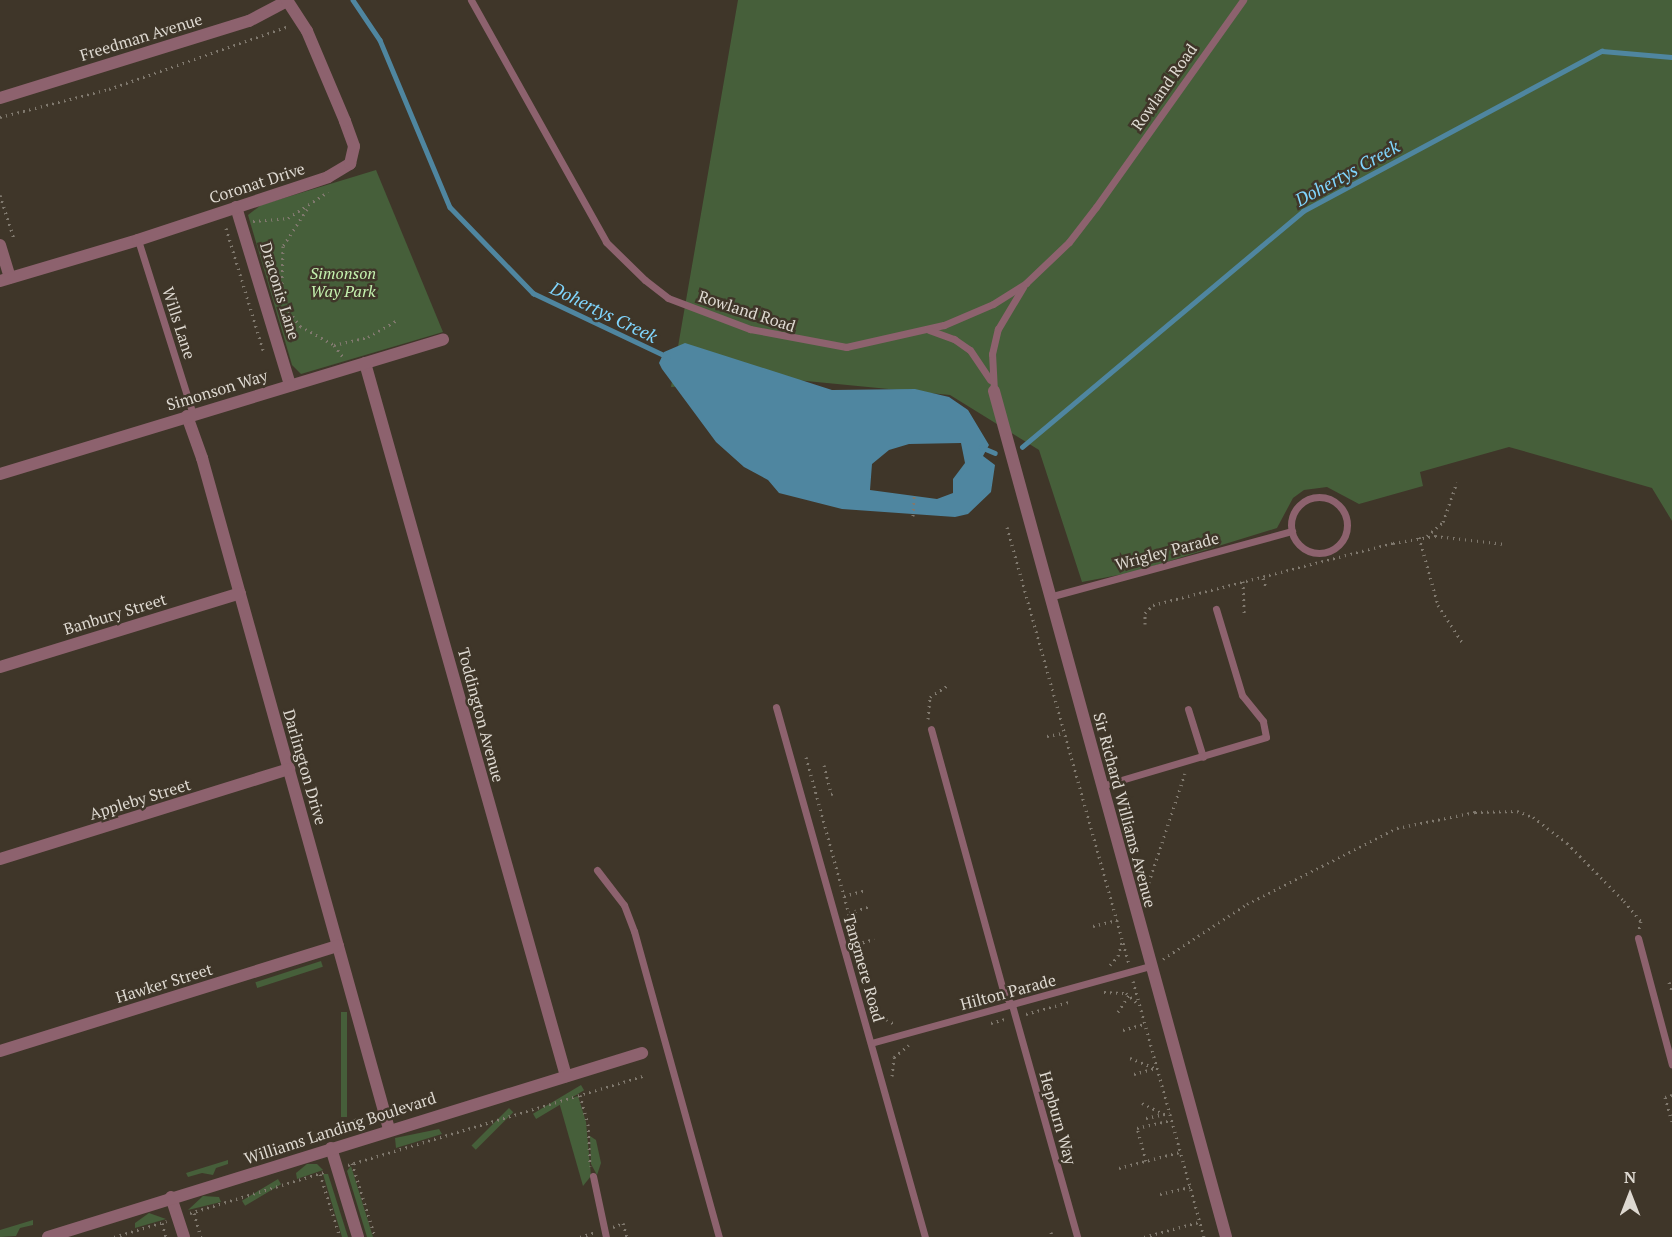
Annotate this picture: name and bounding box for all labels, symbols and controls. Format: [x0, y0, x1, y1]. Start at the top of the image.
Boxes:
street label: Freedman Avenue [77, 9, 205, 65]
street label: Rowland Road [1127, 40, 1201, 134]
water label: Dohertys Creek [1291, 135, 1403, 211]
street label: Coronat Drive [207, 159, 307, 207]
street label: Draconis Lane [256, 240, 304, 342]
park label: Simonson Way Park [310, 263, 376, 301]
water label: Dohertys Creek [547, 277, 661, 347]
street label: Wills Lane [158, 285, 200, 361]
street label: Rowland Road [696, 286, 798, 336]
street label: Simonson Way [164, 366, 270, 414]
street label: Wrigley Parade [1113, 528, 1221, 574]
street label: Banbury Street [61, 589, 169, 639]
street label: Toddington Avenue [454, 645, 508, 785]
street label: Darlington Drive [279, 707, 331, 827]
street label: Sir Richard Williams Avenue [1090, 710, 1160, 910]
street label: Appleby Street [87, 774, 193, 824]
street label: Tangmere Road [839, 912, 889, 1024]
street label: Hawker Street [113, 959, 215, 1007]
street label: Hilton Parade [958, 970, 1058, 1014]
street label: Hepburn Way [1036, 1069, 1080, 1167]
street label: Williams Landing Boulevard [242, 1088, 438, 1168]
north arrow [1600, 1165, 1660, 1225]
text: N [1624, 1166, 1636, 1188]

